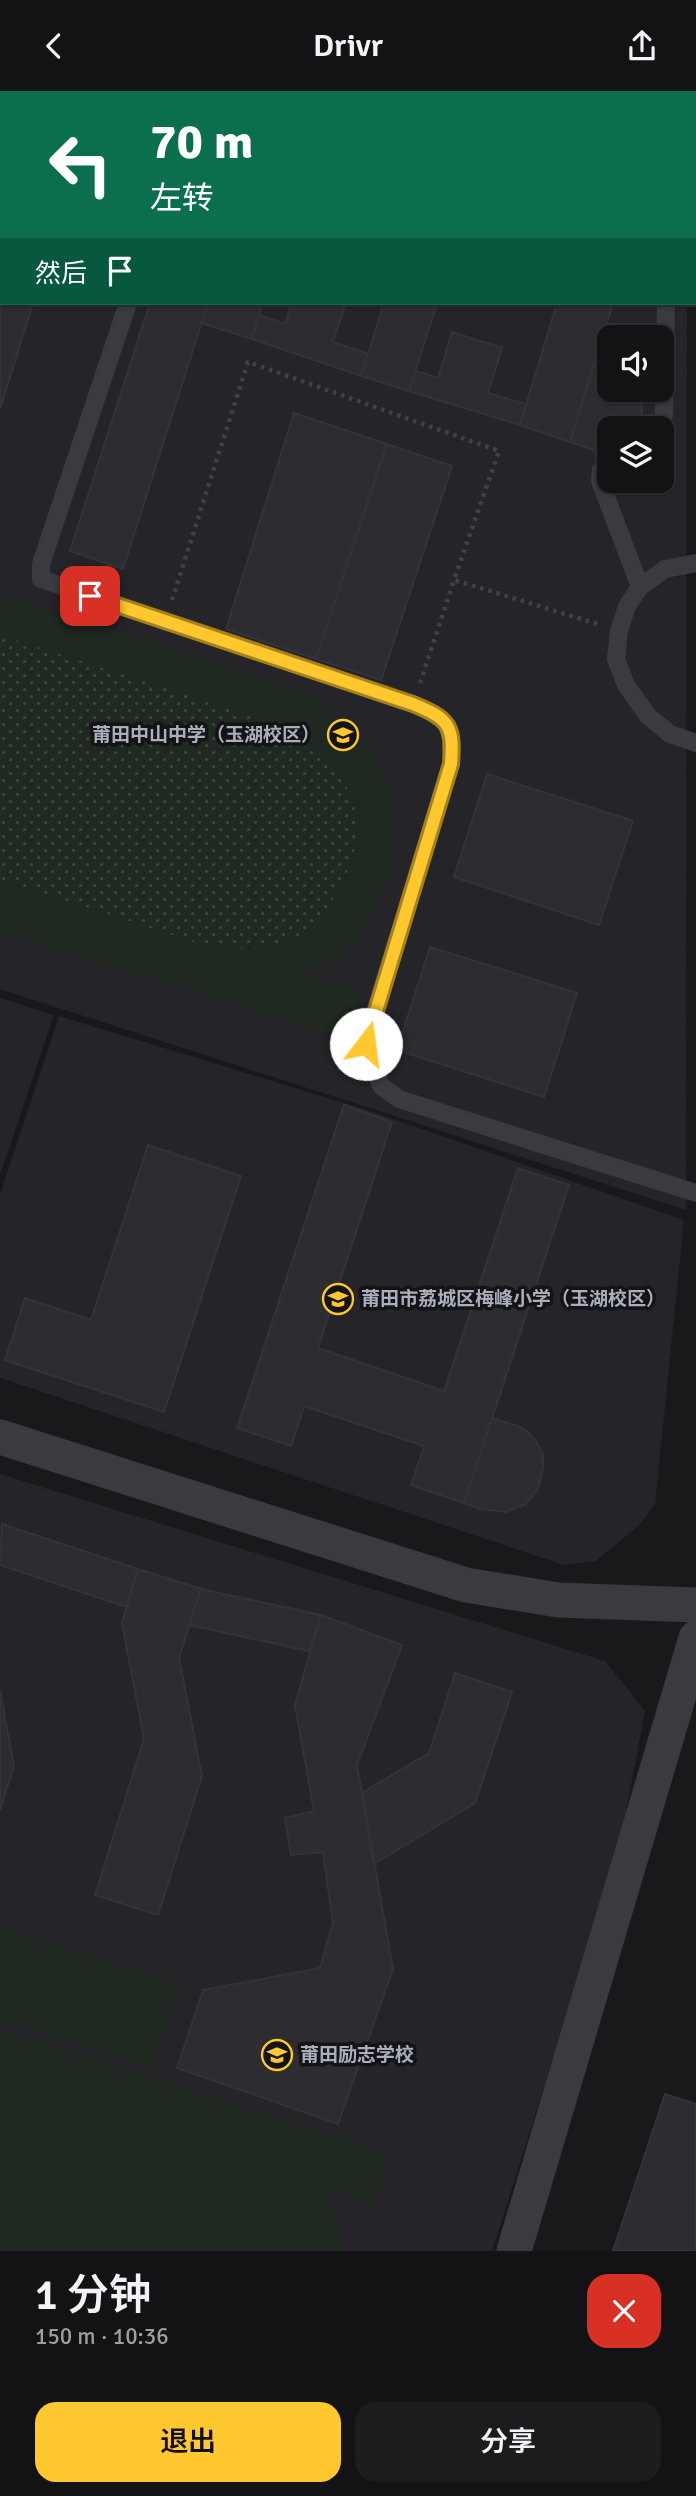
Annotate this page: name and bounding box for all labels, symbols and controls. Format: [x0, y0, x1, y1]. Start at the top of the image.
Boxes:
text: Drivr [313, 26, 383, 65]
icon: back [35, 27, 73, 65]
icon: share [623, 27, 661, 65]
text: 70 m [150, 112, 253, 172]
icon: left [35, 119, 126, 210]
text: 左转 [150, 179, 214, 218]
icon: arrive [101, 252, 139, 290]
text: 然后 [35, 258, 87, 290]
map controls [597, 325, 674, 493]
button: sound [597, 325, 674, 402]
button: layers [597, 416, 674, 493]
pin [60, 566, 120, 626]
icon: arrive [71, 577, 109, 615]
school or university icon: 莆田中山中学（玉湖校区） [326, 718, 360, 752]
place label: 莆田中山中学（玉湖校区） [92, 723, 320, 747]
position arrow [329, 1007, 403, 1081]
school or university icon: 莆田市荔城区梅峰小学（玉湖校区） [321, 1282, 355, 1316]
place label: 莆田市荔城区梅峰小学（玉湖校区） [361, 1287, 665, 1311]
school or university icon: 莆田励志学校 [260, 2038, 294, 2072]
place label: 莆田励志学校 [300, 2043, 414, 2067]
text: 1 分钟 [35, 2270, 151, 2321]
button: close [587, 2274, 661, 2348]
text: 150 m · 10:36 [35, 2322, 169, 2351]
button: 退出 [35, 2402, 341, 2482]
button: 分享 [355, 2402, 661, 2482]

